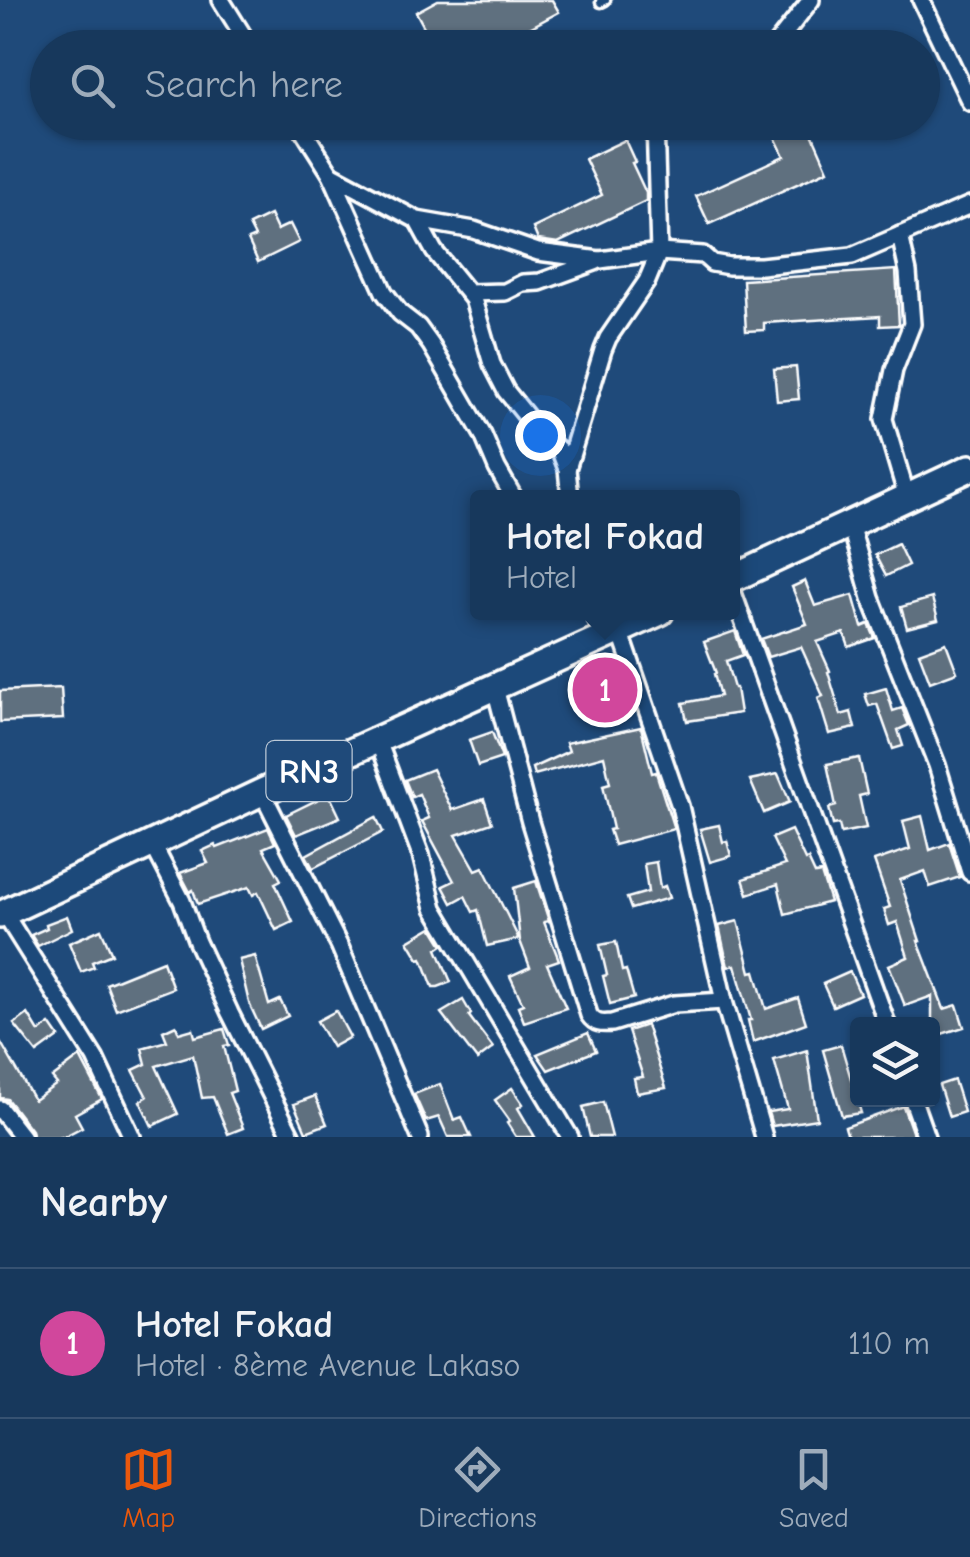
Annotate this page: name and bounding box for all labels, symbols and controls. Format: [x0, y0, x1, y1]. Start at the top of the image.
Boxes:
search box [30, 30, 940, 140]
icon: search [65, 58, 120, 113]
text: Search here [145, 63, 343, 107]
your location [515, 410, 566, 461]
popup [470, 490, 740, 620]
text: Hotel Fokad [506, 515, 704, 559]
text: Hotel [506, 559, 577, 596]
pin: 1 [572, 652, 638, 728]
road number: RN3 [266, 741, 352, 801]
map controls [850, 1017, 940, 1107]
button: layers [850, 1017, 940, 1107]
text: Nearby [40, 1178, 167, 1227]
text: Hotel Fokad [135, 1303, 333, 1347]
text: 1 [66, 1325, 79, 1362]
text: 110 m [848, 1325, 930, 1362]
text: Hotel · 8ème Avenue Lakaso [135, 1347, 520, 1384]
tab: Map [121, 1442, 176, 1534]
tab: Directions [418, 1442, 537, 1534]
tab: Saved [779, 1442, 849, 1534]

